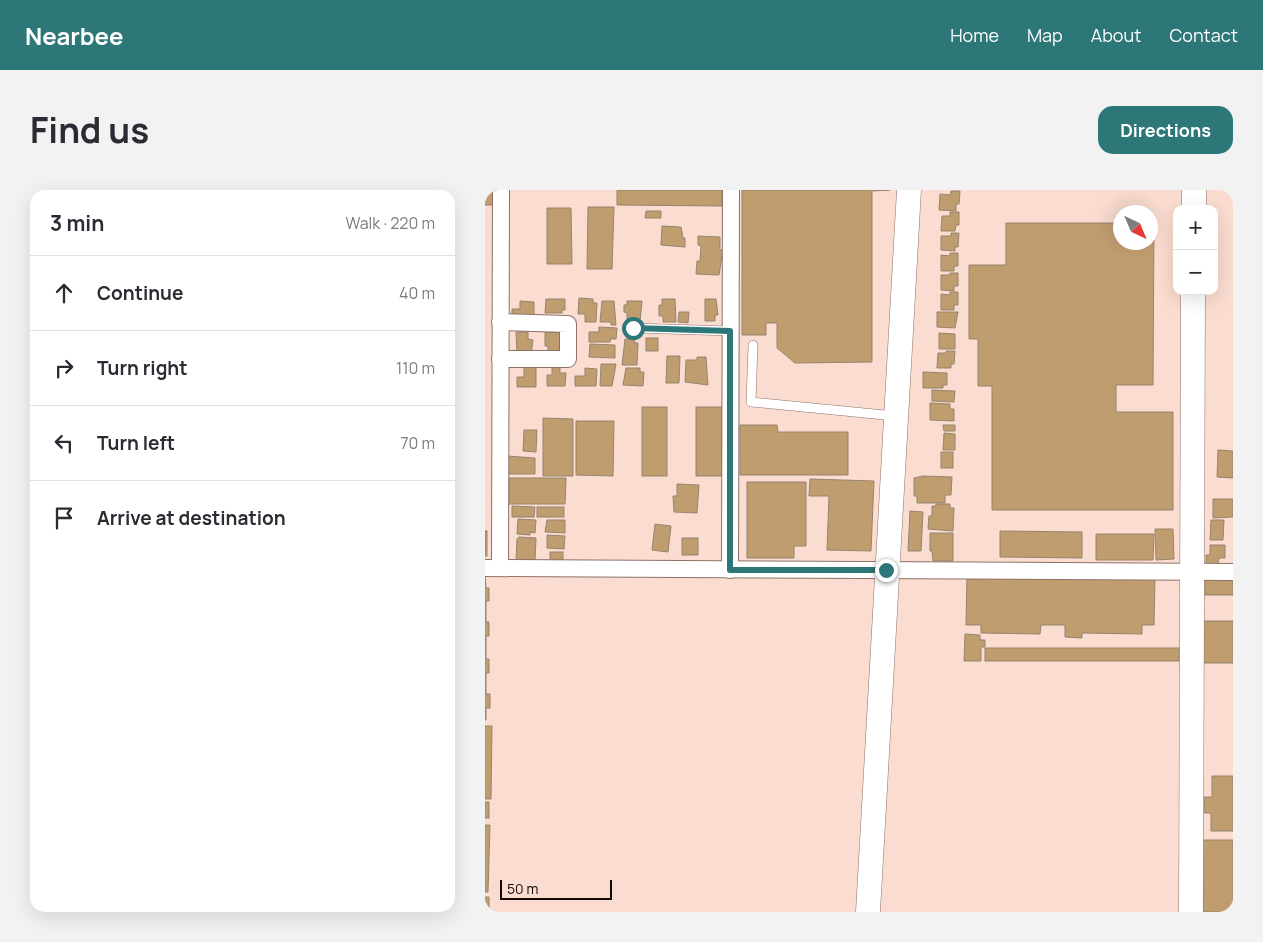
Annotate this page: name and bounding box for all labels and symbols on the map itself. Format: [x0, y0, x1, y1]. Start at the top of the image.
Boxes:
north arrow [1113, 205, 1158, 250]
route start [622, 317, 645, 340]
route end [875, 559, 898, 582]
scale bar [500, 877, 613, 900]

